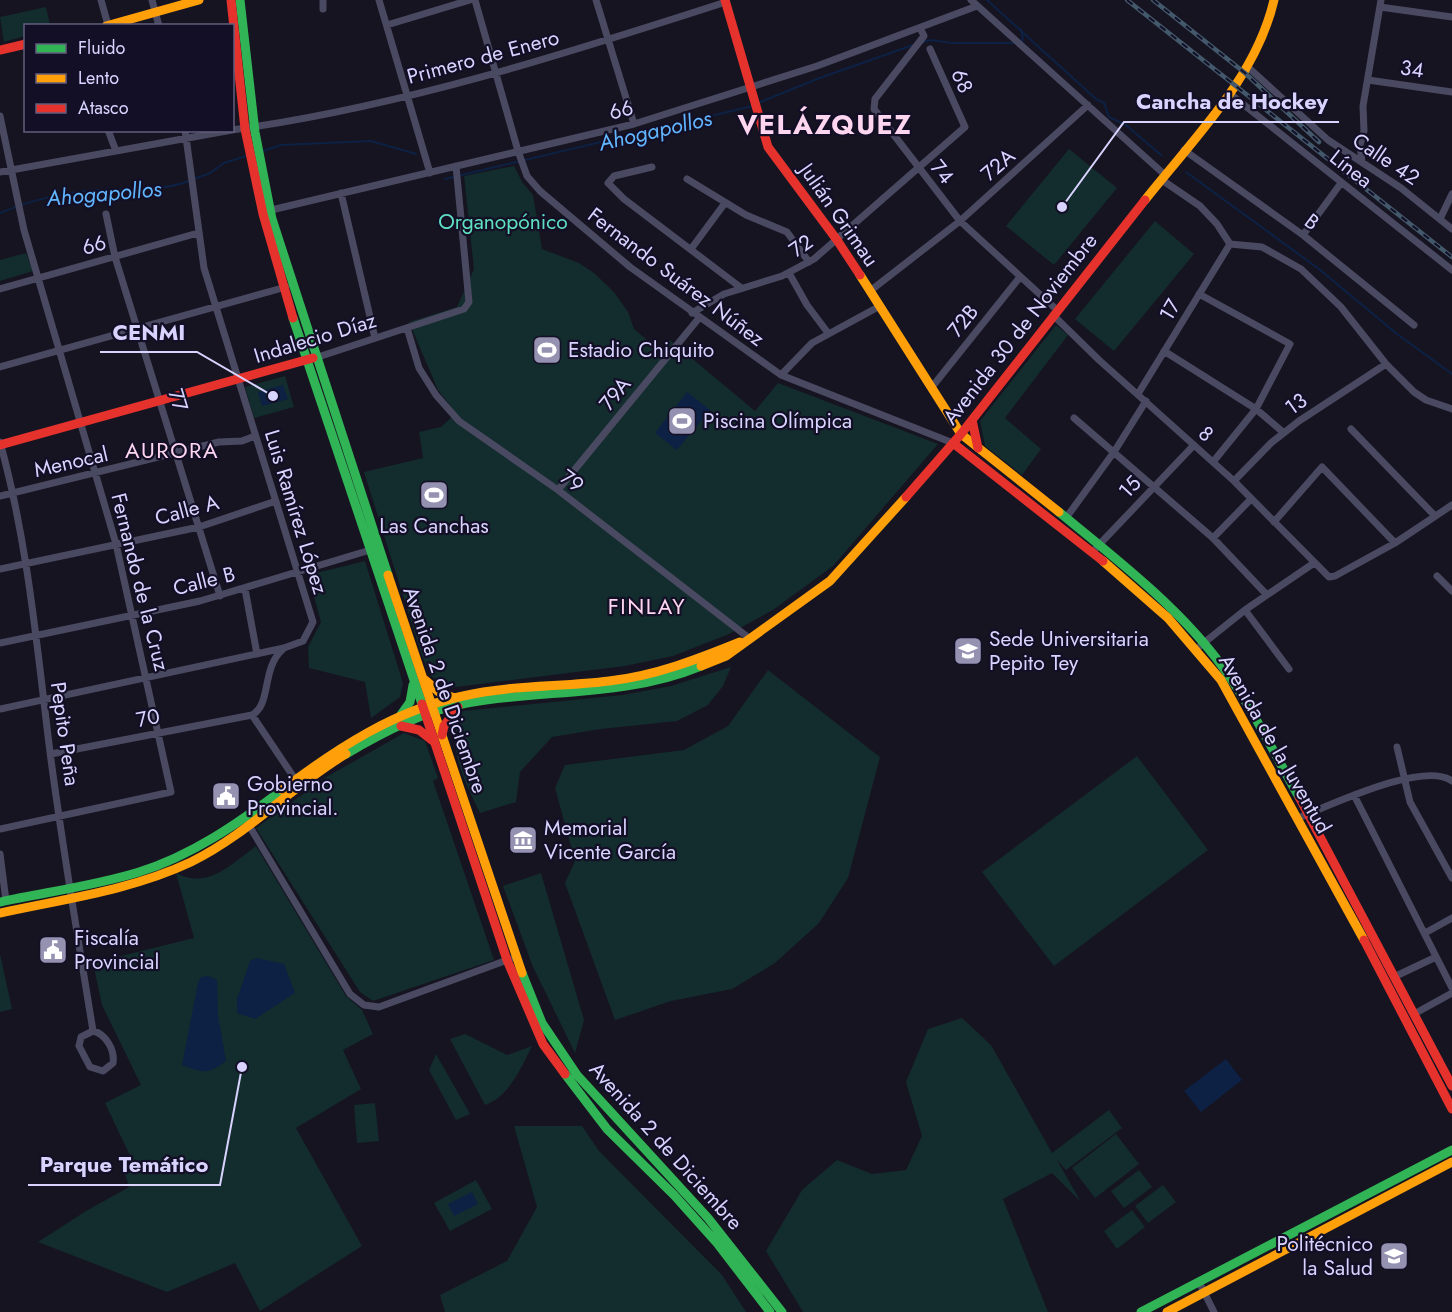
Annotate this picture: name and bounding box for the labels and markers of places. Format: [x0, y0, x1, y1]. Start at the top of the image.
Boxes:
callout: Cancha de Hockey [1124, 82, 1339, 122]
callout: CENMI [100, 312, 197, 352]
sports icon: Estadio Chiquito [531, 334, 563, 366]
place label: Estadio Chiquito [568, 335, 714, 365]
sports icon: Piscina Olímpica [666, 405, 698, 437]
place label: Piscina Olímpica [703, 406, 852, 436]
sports icon: Las Canchas [418, 479, 450, 511]
place label: Las Canchas [379, 511, 489, 541]
place label: Sede Universitaria Pepito Tey [989, 624, 1149, 678]
school or university icon: Sede Universitaria Pepito Tey [952, 635, 984, 667]
place label: Gobierno Provincial. [247, 769, 339, 823]
public building icon: Gobierno Provincial. [210, 780, 242, 812]
place label: Memorial Vicente García [544, 813, 676, 867]
museum icon: Memorial Vicente García [507, 824, 539, 856]
place label: Fiscalía Provincial [74, 923, 159, 977]
public building icon: Fiscalía Provincial [37, 934, 69, 966]
callout: Parque Temático [28, 1145, 220, 1185]
place label: Politécnico la Salud [1276, 1229, 1373, 1283]
school or university icon: Politécnico la Salud [1378, 1240, 1410, 1272]

